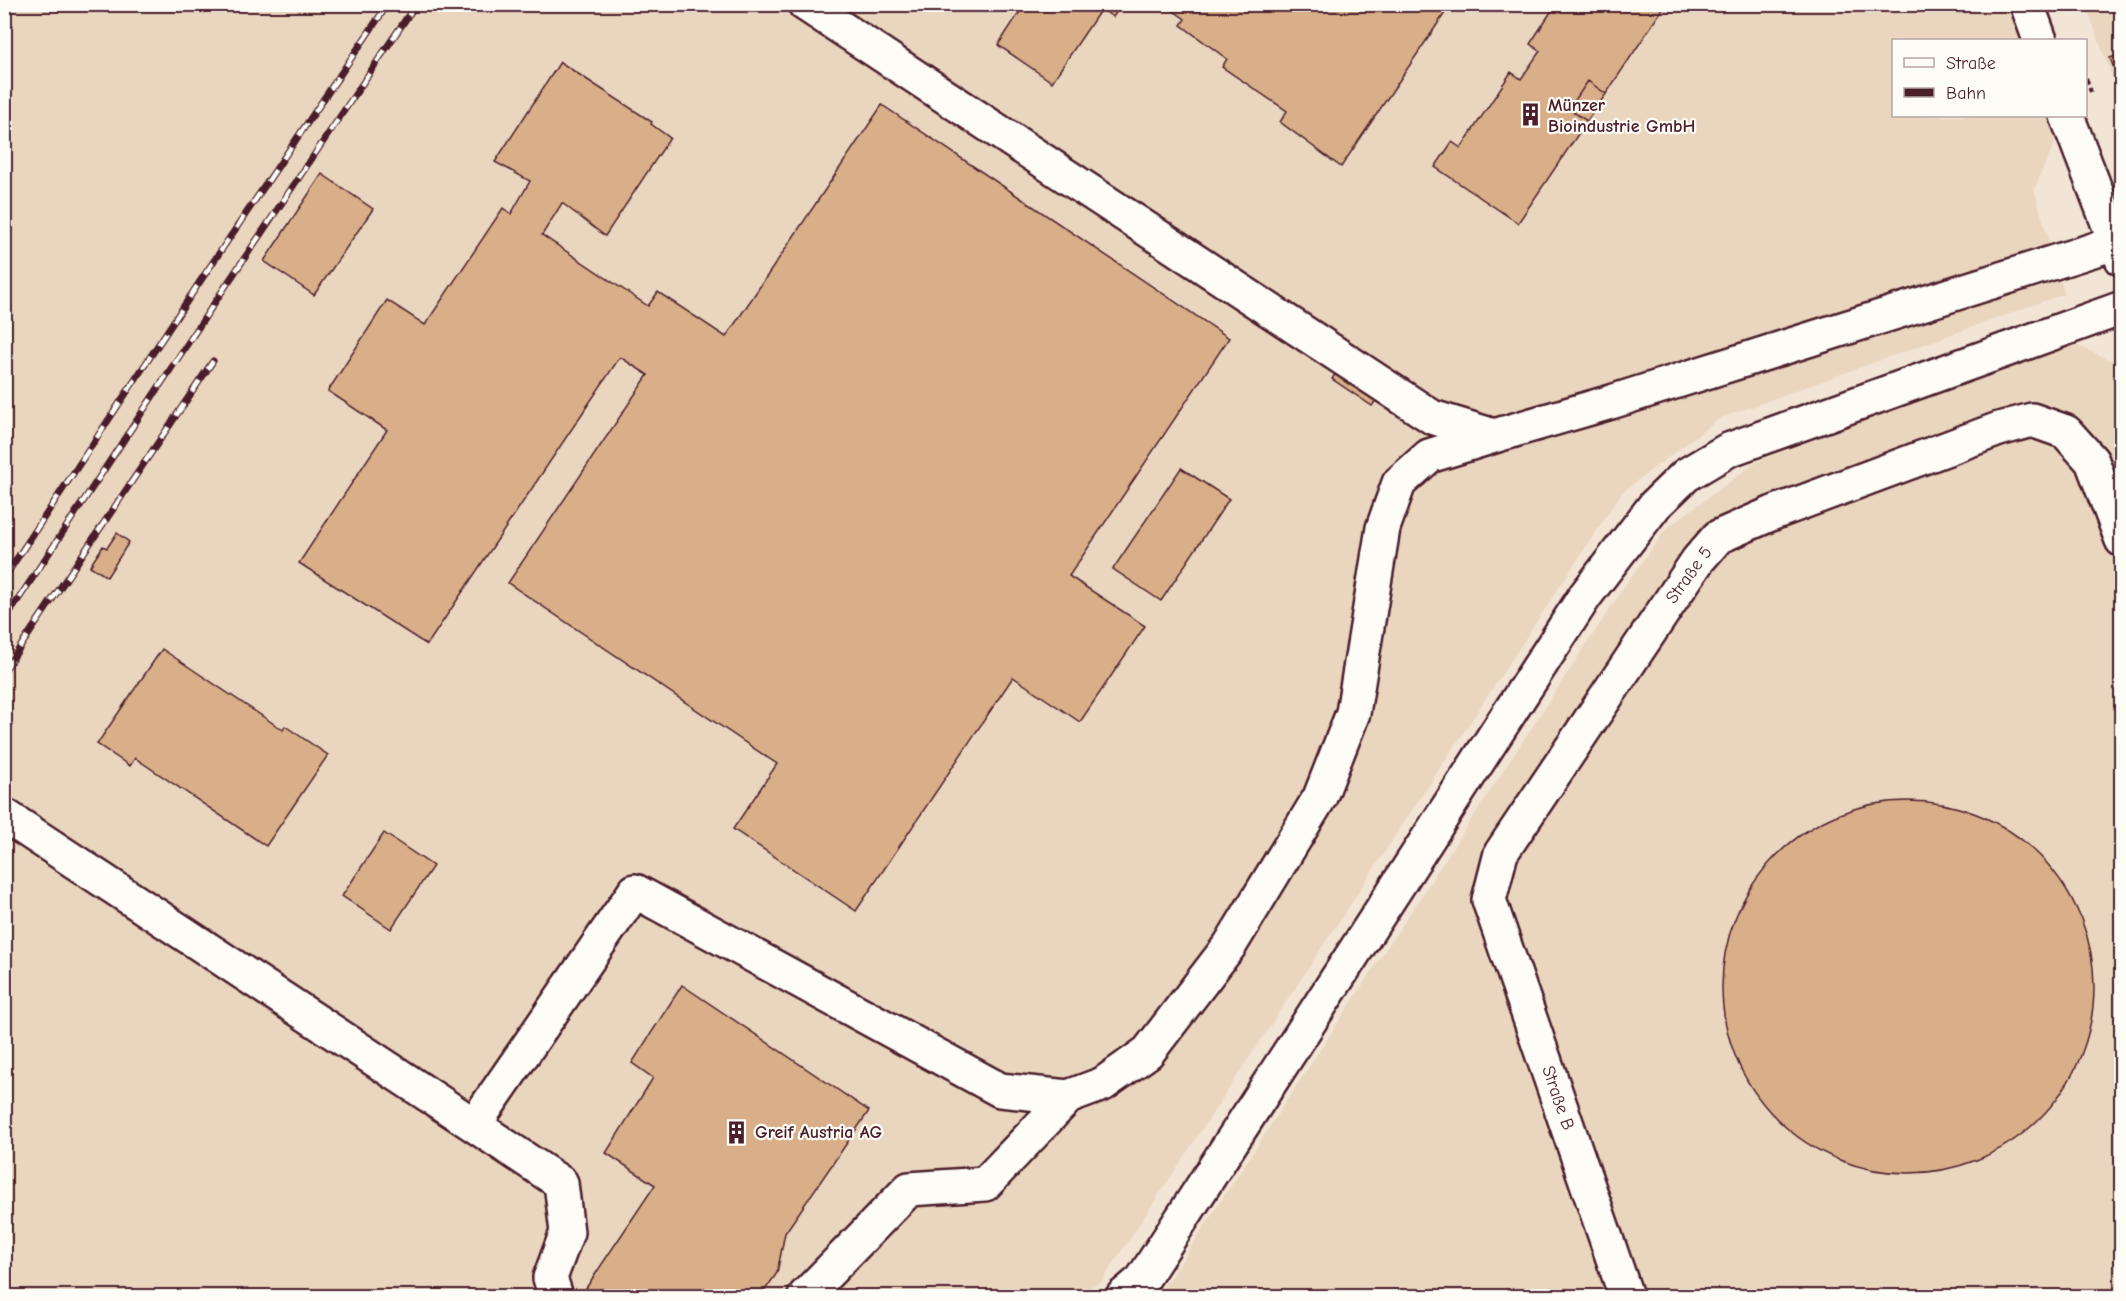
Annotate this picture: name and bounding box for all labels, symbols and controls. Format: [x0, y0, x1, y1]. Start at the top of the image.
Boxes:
legend [1892, 39, 2087, 117]
text: Straße [1946, 53, 1996, 74]
text: Bahn [1946, 83, 1986, 104]
place label: Münzer Bioindustrie GmbH [1548, 95, 1695, 137]
building icon: Münzer Bioindustrie GmbH [1517, 102, 1543, 128]
street label: Straße 5 [1661, 542, 1717, 608]
street label: Straße B [1537, 1063, 1579, 1133]
building icon: Greif Austria AG [724, 1119, 750, 1145]
place label: Greif Austria AG [755, 1122, 882, 1143]

